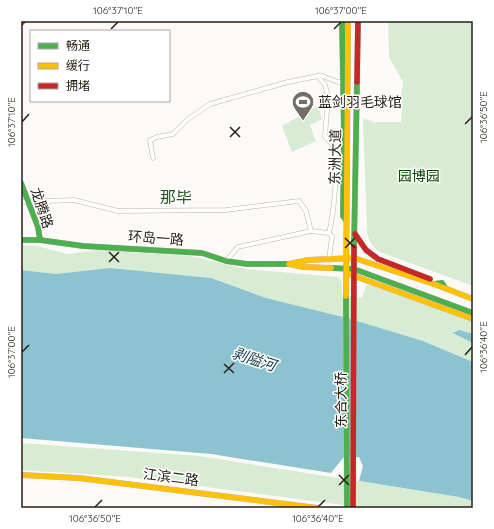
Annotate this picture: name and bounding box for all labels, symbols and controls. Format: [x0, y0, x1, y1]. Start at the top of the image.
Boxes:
text: 106°37'10"E [93, 4, 143, 17]
text: 106°37'00"E [315, 4, 367, 17]
legend [30, 30, 170, 102]
text: 畅通 [66, 38, 90, 53]
text: 缓行 [66, 58, 90, 73]
text: 拥堵 [66, 78, 90, 93]
sports icon: 蓝剑羽毛球馆 [290, 89, 316, 122]
text: 106°36'50"E [477, 91, 490, 143]
place label: 蓝剑羽毛球馆 [318, 93, 402, 111]
text: 106°37'10"E [5, 97, 18, 147]
street label: 东洲大道 [326, 129, 344, 185]
park label: 园博园 [398, 167, 440, 185]
street label: 龙腾路 [27, 185, 57, 231]
district label: 那毕 [160, 187, 192, 207]
street label: 环岛一路 [127, 227, 185, 249]
text: 106°36'40"E [477, 321, 490, 373]
text: 106°37'00"E [5, 326, 18, 378]
water label: 剥隘河 [230, 343, 281, 376]
street label: 东合大桥 [332, 372, 350, 428]
street label: 江滨二路 [142, 465, 200, 489]
text: 106°36'50"E [69, 512, 121, 525]
text: 106°36'40"E [292, 512, 344, 525]

